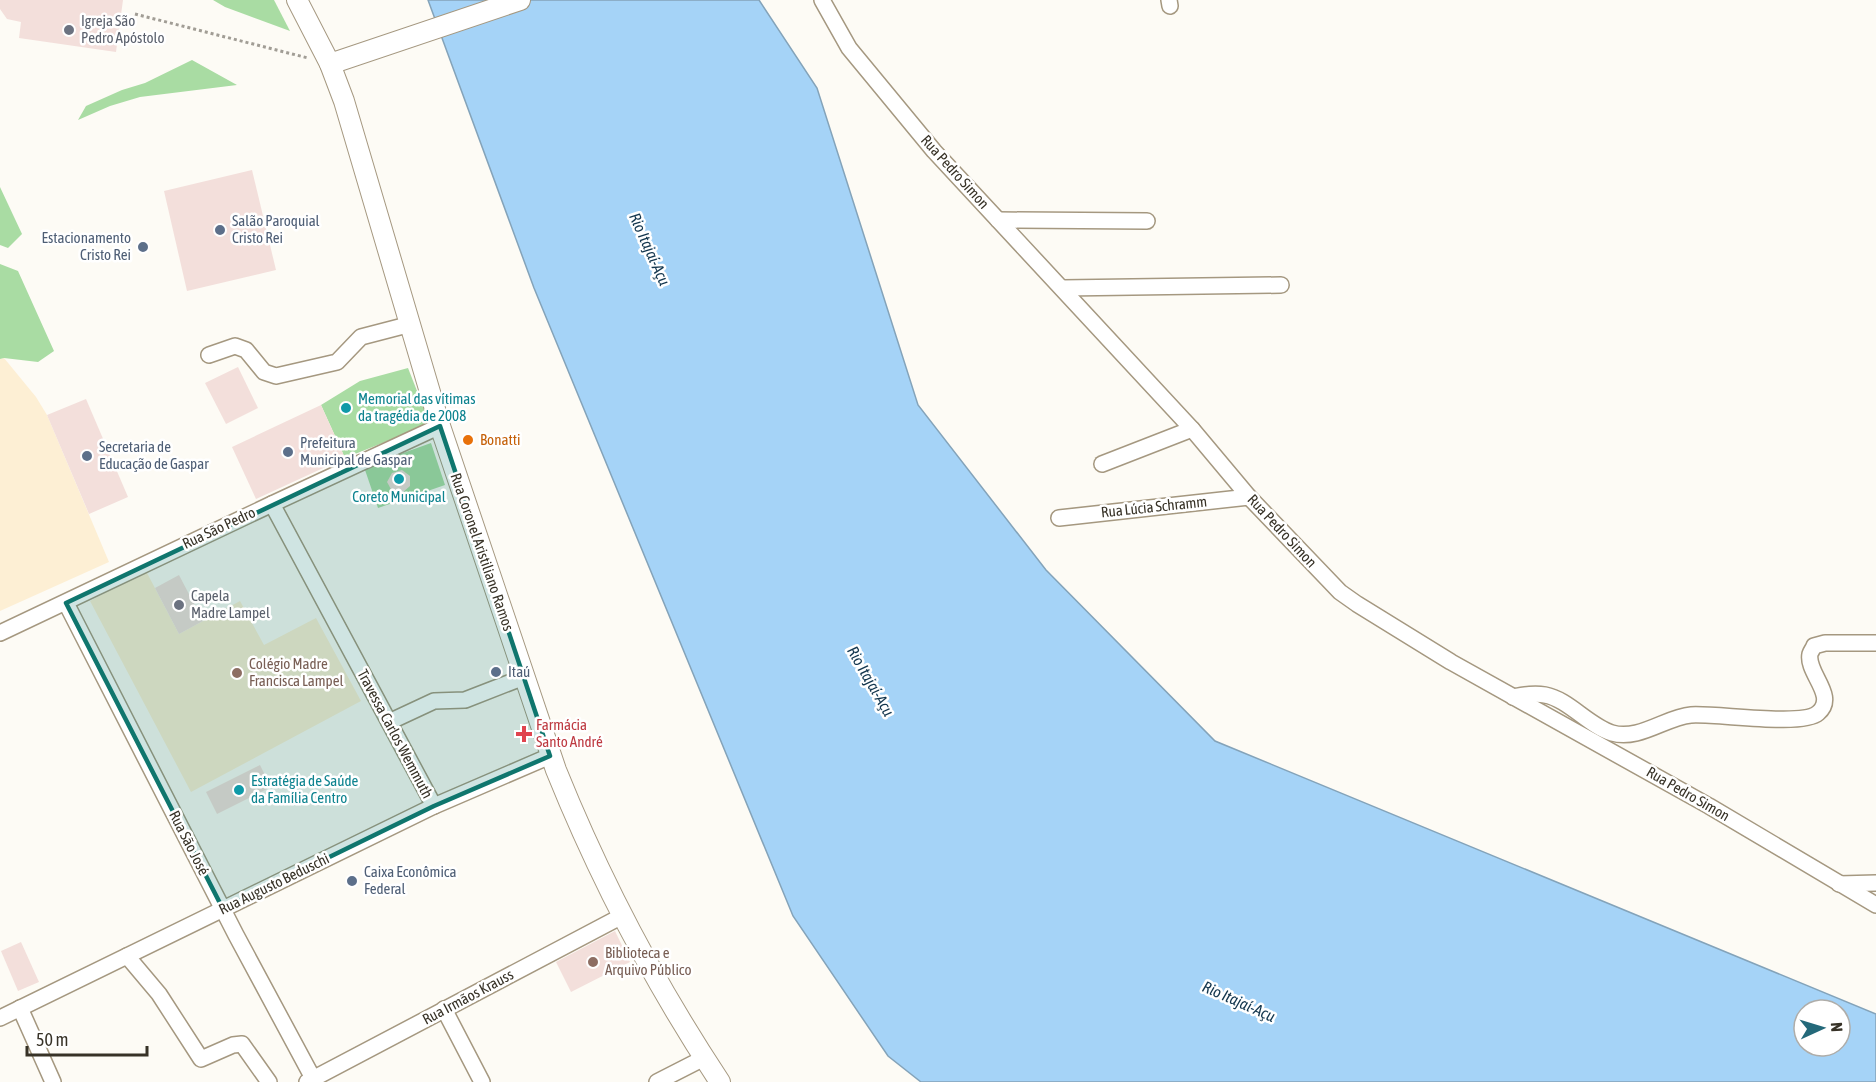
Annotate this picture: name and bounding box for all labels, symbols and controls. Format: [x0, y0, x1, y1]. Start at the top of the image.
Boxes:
place label: Igreja São Pedro Apóstolo [81, 12, 164, 46]
marker: Igreja São Pedro Apóstolo [62, 23, 76, 37]
street label: Rua Pedro Simon [918, 131, 993, 212]
water label: Rio Itajaí-Açu [625, 210, 674, 289]
place label: Salão Paroquial Cristo Rei [232, 212, 320, 246]
marker: Salão Paroquial Cristo Rei [213, 223, 227, 237]
place label: Estacionamento Cristo Rei [42, 229, 131, 263]
marker: Estacionamento Cristo Rei [136, 240, 150, 254]
place label: Memorial das vítimas da tragédia de 2008 [358, 390, 476, 424]
marker: Memorial das vítimas da tragédia de 2008 [339, 401, 353, 415]
place label: Bonatti [480, 431, 521, 448]
marker: Bonatti [461, 433, 475, 447]
place label: Prefeitura Municipal de Gaspar [300, 434, 412, 468]
place label: Secretaria de Educação de Gaspar [99, 438, 209, 472]
marker: Prefeitura Municipal de Gaspar [281, 445, 295, 459]
marker: Secretaria de Educação de Gaspar [80, 449, 94, 463]
street label: Rua Coronel Aristiliano Ramos [447, 471, 518, 633]
marker: Coreto Municipal [392, 472, 406, 486]
place label: Coreto Municipal [352, 488, 446, 505]
street label: Rua Pedro Simon [1244, 491, 1320, 571]
street label: Rua Lúcia Schramm [1100, 492, 1208, 521]
street label: Rua São Pedro [180, 503, 258, 552]
place label: Capela Madre Lampel [191, 587, 270, 621]
marker: Capela Madre Lampel [172, 598, 186, 612]
water label: Rio Itajaí-Açu [843, 643, 898, 720]
place label: Colégio Madre Francisca Lampel [249, 655, 343, 689]
place label: Itaú [508, 663, 530, 680]
marker: Itaú [489, 665, 503, 679]
marker: Colégio Madre Francisca Lampel [230, 666, 244, 680]
street label: Travessa Carlos Wemmuth [354, 667, 437, 801]
place label: Farmácia Santo André [536, 716, 603, 750]
marker: Farmácia Santo André [517, 727, 531, 741]
street label: Rua Pedro Simon [1644, 763, 1733, 824]
place label: Estratégia de Saúde da Família Centro [251, 772, 359, 806]
marker: Estratégia de Saúde da Família Centro [232, 783, 246, 797]
street label: Rua São José [166, 808, 213, 878]
street label: Rua Augusto Beduschi [216, 850, 332, 918]
place label: Caixa Econômica Federal [364, 863, 456, 897]
marker: Caixa Econômica Federal [345, 874, 359, 888]
place label: Biblioteca e Arquivo Público [605, 944, 691, 978]
marker: Biblioteca e Arquivo Público [586, 955, 600, 969]
street label: Rua Irmãos Krauss [419, 965, 516, 1028]
water label: Rio Itajaí-Açu [1199, 977, 1278, 1026]
north arrow [1792, 998, 1852, 1058]
scale bar [27, 1019, 147, 1057]
text: N [1828, 1022, 1846, 1032]
text: 50 m [36, 1029, 68, 1050]

